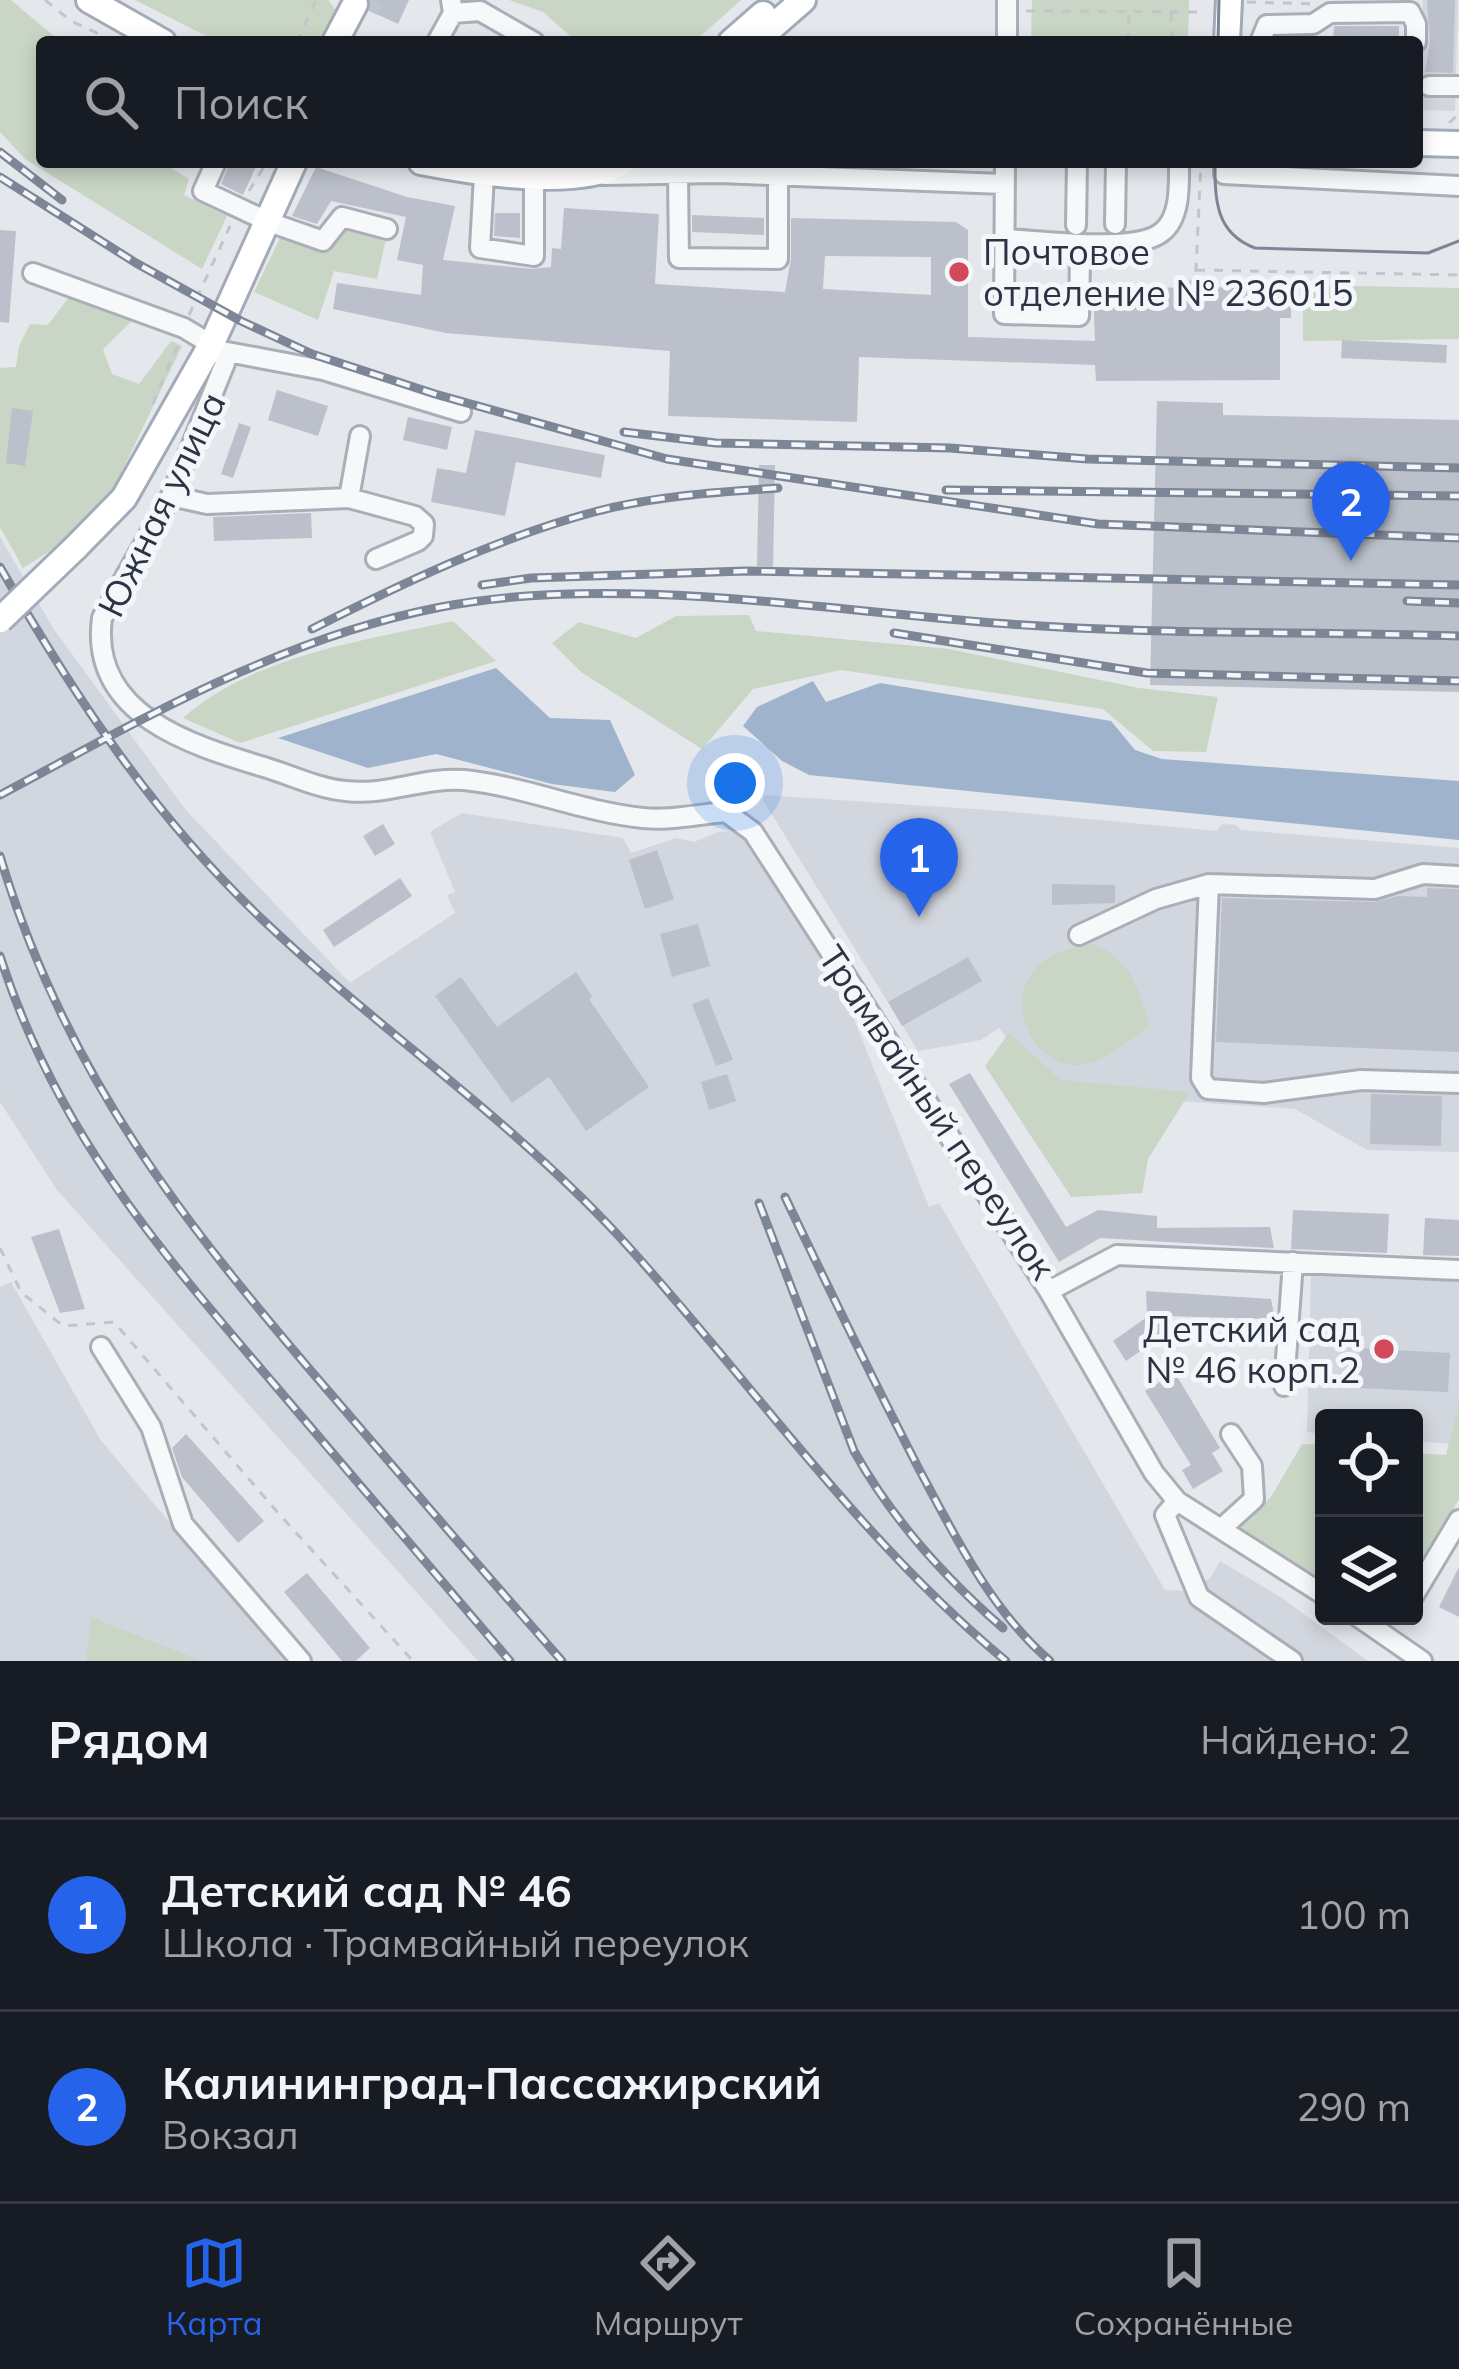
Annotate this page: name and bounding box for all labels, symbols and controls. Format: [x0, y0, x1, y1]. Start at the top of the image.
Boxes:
search box [36, 36, 1423, 168]
icon: search [78, 69, 144, 135]
text: Поиск [174, 74, 308, 130]
place label: Почтовое отделение № 236015 [983, 229, 1353, 315]
marker: Почтовое отделение № 236015 [946, 259, 972, 285]
street label: Южная улица [87, 384, 235, 624]
pin: 2 [1312, 462, 1390, 561]
your location [705, 753, 765, 813]
pin: 1 [880, 818, 958, 917]
street label: Трамвайный переулок [810, 937, 1067, 1288]
place label: Детский сад № 46 корп.2 [1143, 1306, 1360, 1392]
marker: Детский сад № 46 корп.2 [1371, 1336, 1397, 1362]
map controls [1315, 1409, 1423, 1625]
button: locate [1315, 1409, 1423, 1517]
button: layers [1315, 1517, 1423, 1625]
text: Рядом [48, 1707, 210, 1771]
text: Найдено: 2 [1200, 1715, 1411, 1764]
text: Детский сад № 46 [162, 1862, 572, 1918]
text: 1 [75, 1890, 99, 1939]
text: 100 m [1296, 1890, 1411, 1939]
text: Школа · Трамвайный переулок [162, 1918, 749, 1967]
text: Калининград-Пассажирский [162, 2054, 822, 2110]
text: 2 [75, 2082, 99, 2131]
text: 290 m [1296, 2082, 1411, 2131]
text: Вокзал [162, 2110, 299, 2159]
tab: Карта [166, 2230, 263, 2343]
tab: Маршрут [594, 2230, 742, 2343]
tab: Сохранённые [1074, 2230, 1293, 2343]

